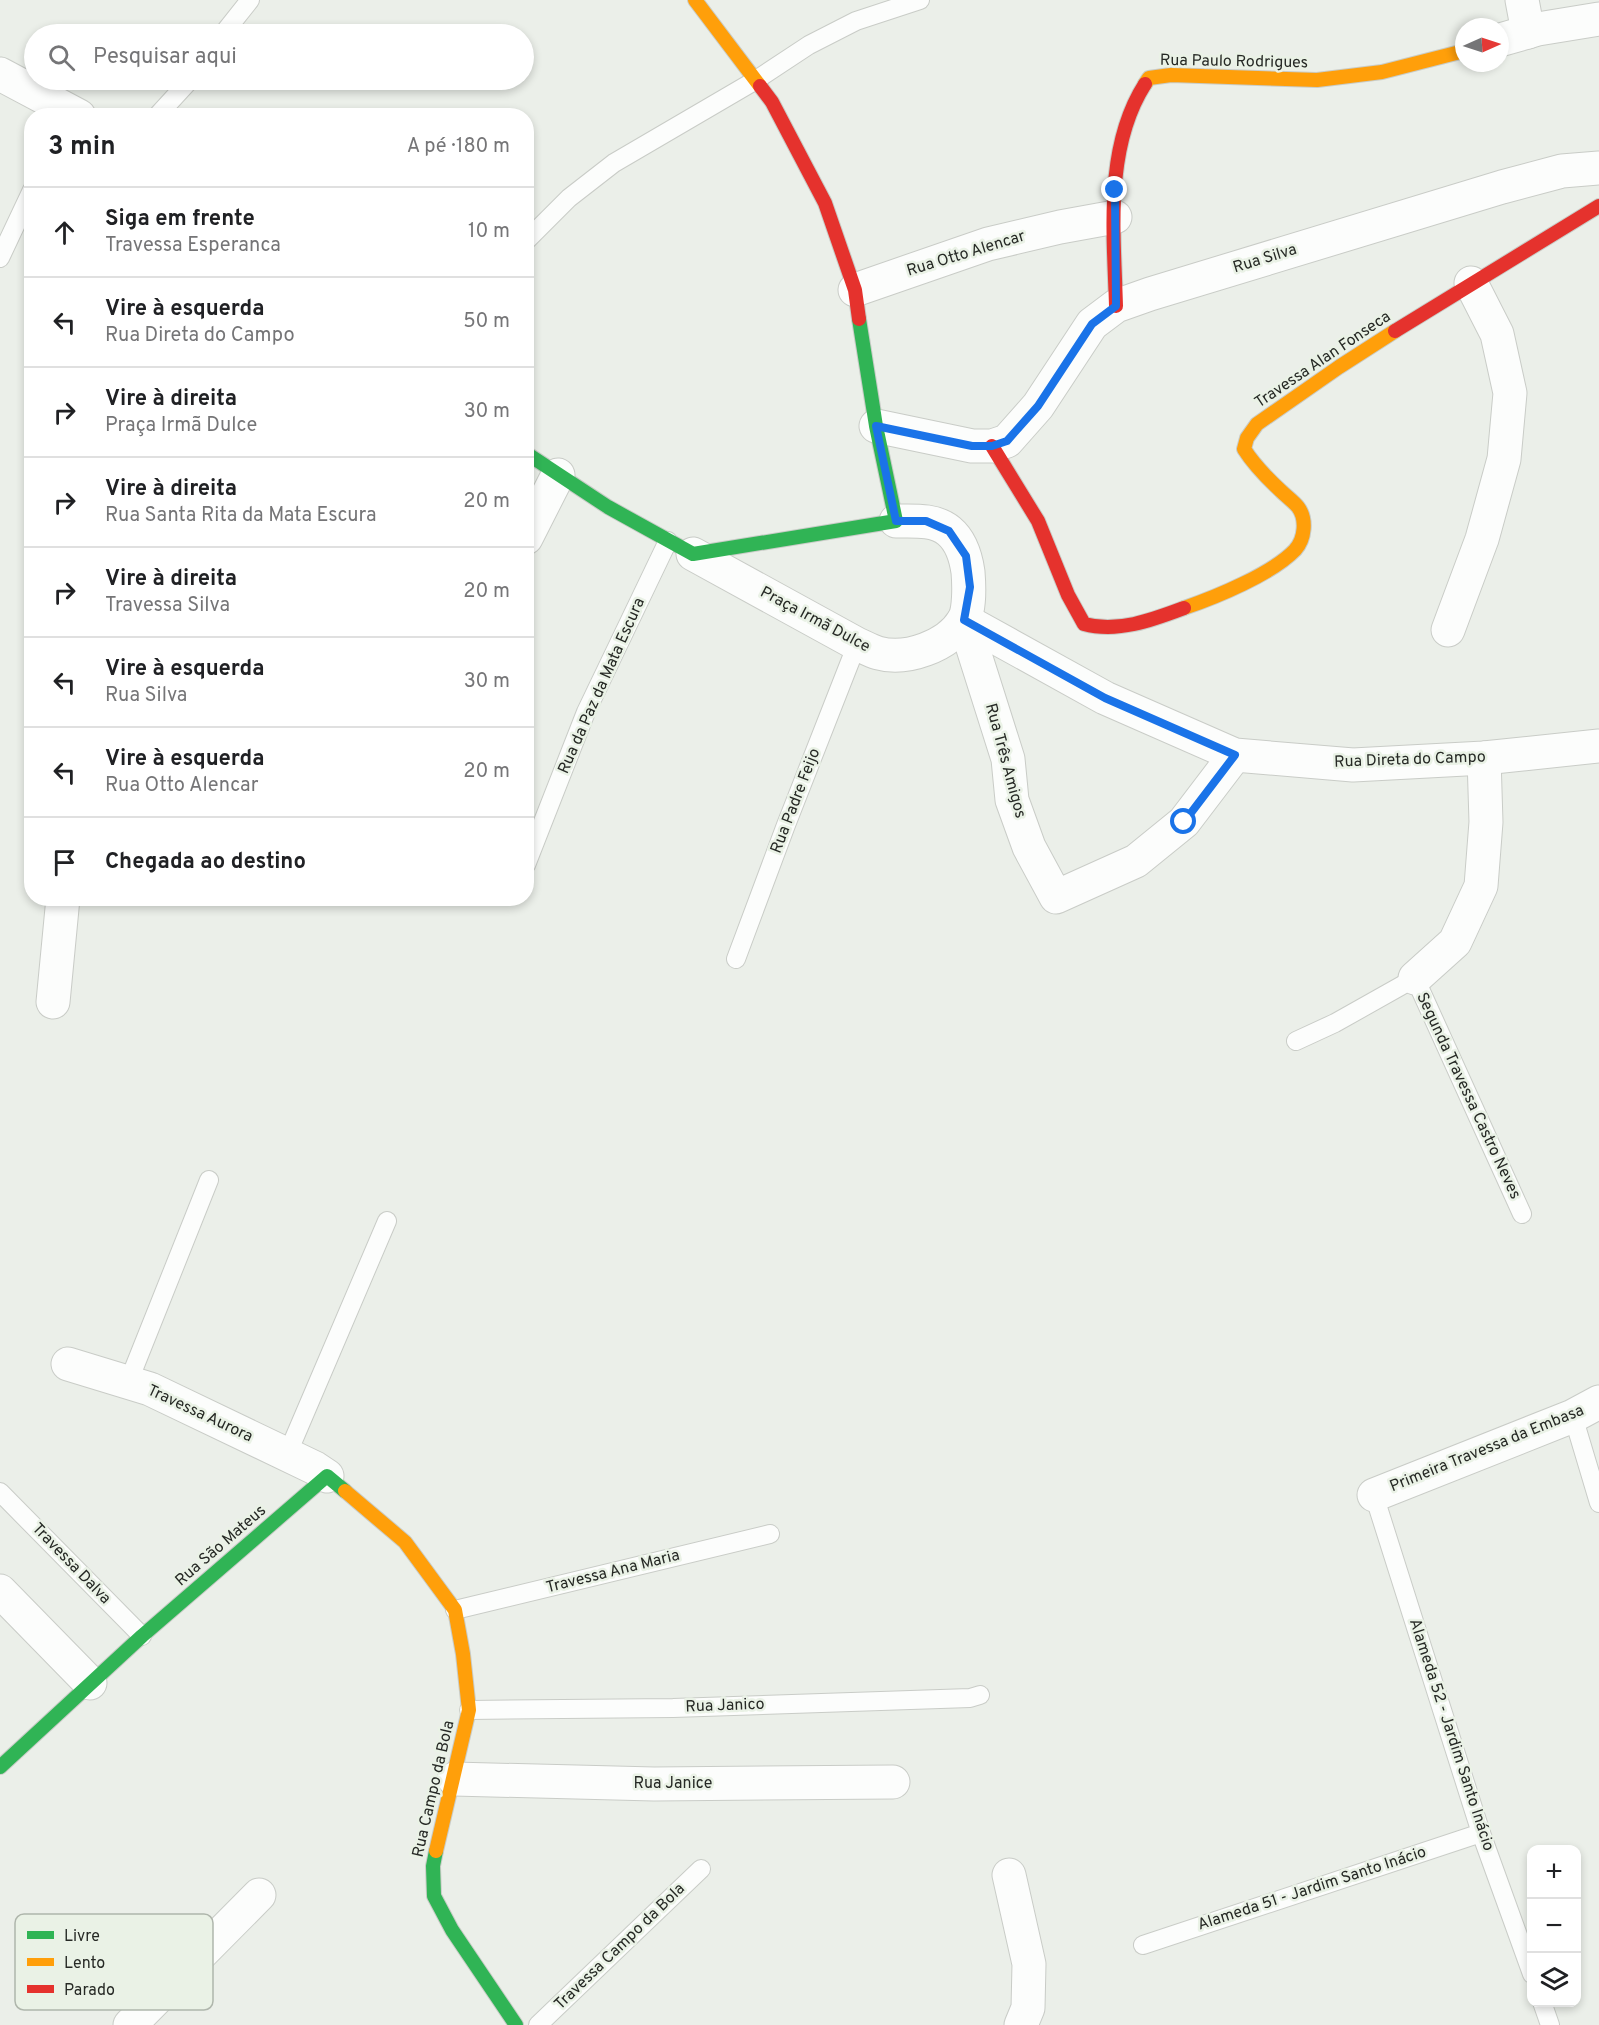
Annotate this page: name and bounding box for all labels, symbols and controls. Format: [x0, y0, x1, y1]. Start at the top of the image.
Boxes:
north arrow [1455, 18, 1509, 72]
search box [24, 24, 534, 90]
icon: search [45, 41, 78, 74]
text: Pesquisar aqui [93, 44, 237, 71]
street label: Rua Paulo Rodrigues [1160, 51, 1308, 73]
text: 3 min [48, 131, 116, 164]
text: A pé · 180 m [407, 134, 510, 160]
route end [1101, 176, 1127, 202]
text: Siga em frente [105, 206, 255, 233]
icon: ahead [48, 216, 81, 249]
text: 10 m [468, 219, 510, 245]
street label: Rua Otto Alencar [904, 226, 1028, 282]
text: Travessa Esperanca [105, 233, 281, 259]
street label: Rua Silva [1231, 240, 1299, 278]
text: Vire à esquerda [105, 296, 264, 323]
icon: left [48, 306, 81, 339]
street label: Travessa Alan Fonseca [1251, 307, 1395, 413]
text: 50 m [463, 309, 510, 335]
text: Rua Direta do Campo [105, 323, 295, 349]
text: Vire à direita [105, 386, 237, 413]
icon: right [48, 396, 81, 429]
text: 30 m [464, 399, 510, 425]
text: Praça Irmã Dulce [105, 413, 257, 439]
text: Vire à direita [105, 476, 237, 503]
icon: right [48, 486, 81, 519]
text: 20 m [463, 489, 510, 515]
text: Rua Santa Rita da Mata Escura [105, 503, 377, 529]
text: Vire à direita [105, 566, 237, 593]
icon: right [48, 576, 81, 609]
text: 20 m [463, 579, 510, 605]
street label: Praça Irmã Dulce [756, 583, 874, 657]
text: Travessa Silva [105, 593, 230, 619]
street label: Rua da Paz da Mata Escura [554, 595, 650, 777]
text: Vire à esquerda [105, 656, 264, 683]
icon: left [48, 666, 81, 699]
text: 30 m [464, 669, 510, 695]
text: Rua Silva [105, 683, 187, 709]
street label: Rua Três Amigos [980, 701, 1030, 821]
street label: Rua Padre Feijo [767, 745, 825, 856]
text: Vire à esquerda [105, 746, 264, 773]
street label: Rua Direta do Campo [1334, 747, 1486, 773]
icon: left [48, 756, 81, 789]
text: 20 m [463, 759, 510, 785]
text: Rua Otto Alencar [105, 773, 259, 799]
route start [1170, 808, 1196, 834]
icon: arrive [48, 846, 81, 879]
text: Chegada ao destino [105, 849, 306, 876]
street label: Segunda Travessa Castro Neves [1411, 990, 1525, 1202]
street label: Travessa Aurora [144, 1381, 256, 1447]
street label: Primeira Travessa da Embasa [1387, 1401, 1587, 1497]
street label: Rua São Mateus [171, 1501, 271, 1591]
street label: Travessa Dalva [27, 1519, 115, 1609]
street label: Travessa Ana Maria [544, 1546, 682, 1598]
street label: Alameda 52 - Jardim Santo Inácio [1404, 1616, 1498, 1854]
street label: Rua Janico [685, 1695, 765, 1717]
street label: Rua Campo da Bola [409, 1719, 459, 1859]
street label: Rua Janice [634, 1774, 712, 1794]
street label: Alameda 51 - Jardim Santo Inácio [1195, 1842, 1429, 1935]
map controls [1527, 1845, 1581, 2007]
button: + [1527, 1845, 1581, 1899]
street label: Travessa Campo da Bola [551, 1879, 689, 2015]
button: − [1527, 1899, 1581, 1953]
legend [15, 1914, 213, 2010]
text: Livre [64, 1927, 100, 1947]
button: layers [1527, 1953, 1581, 2007]
text: Lento [64, 1954, 105, 1974]
text: Parado [64, 1981, 115, 2001]

